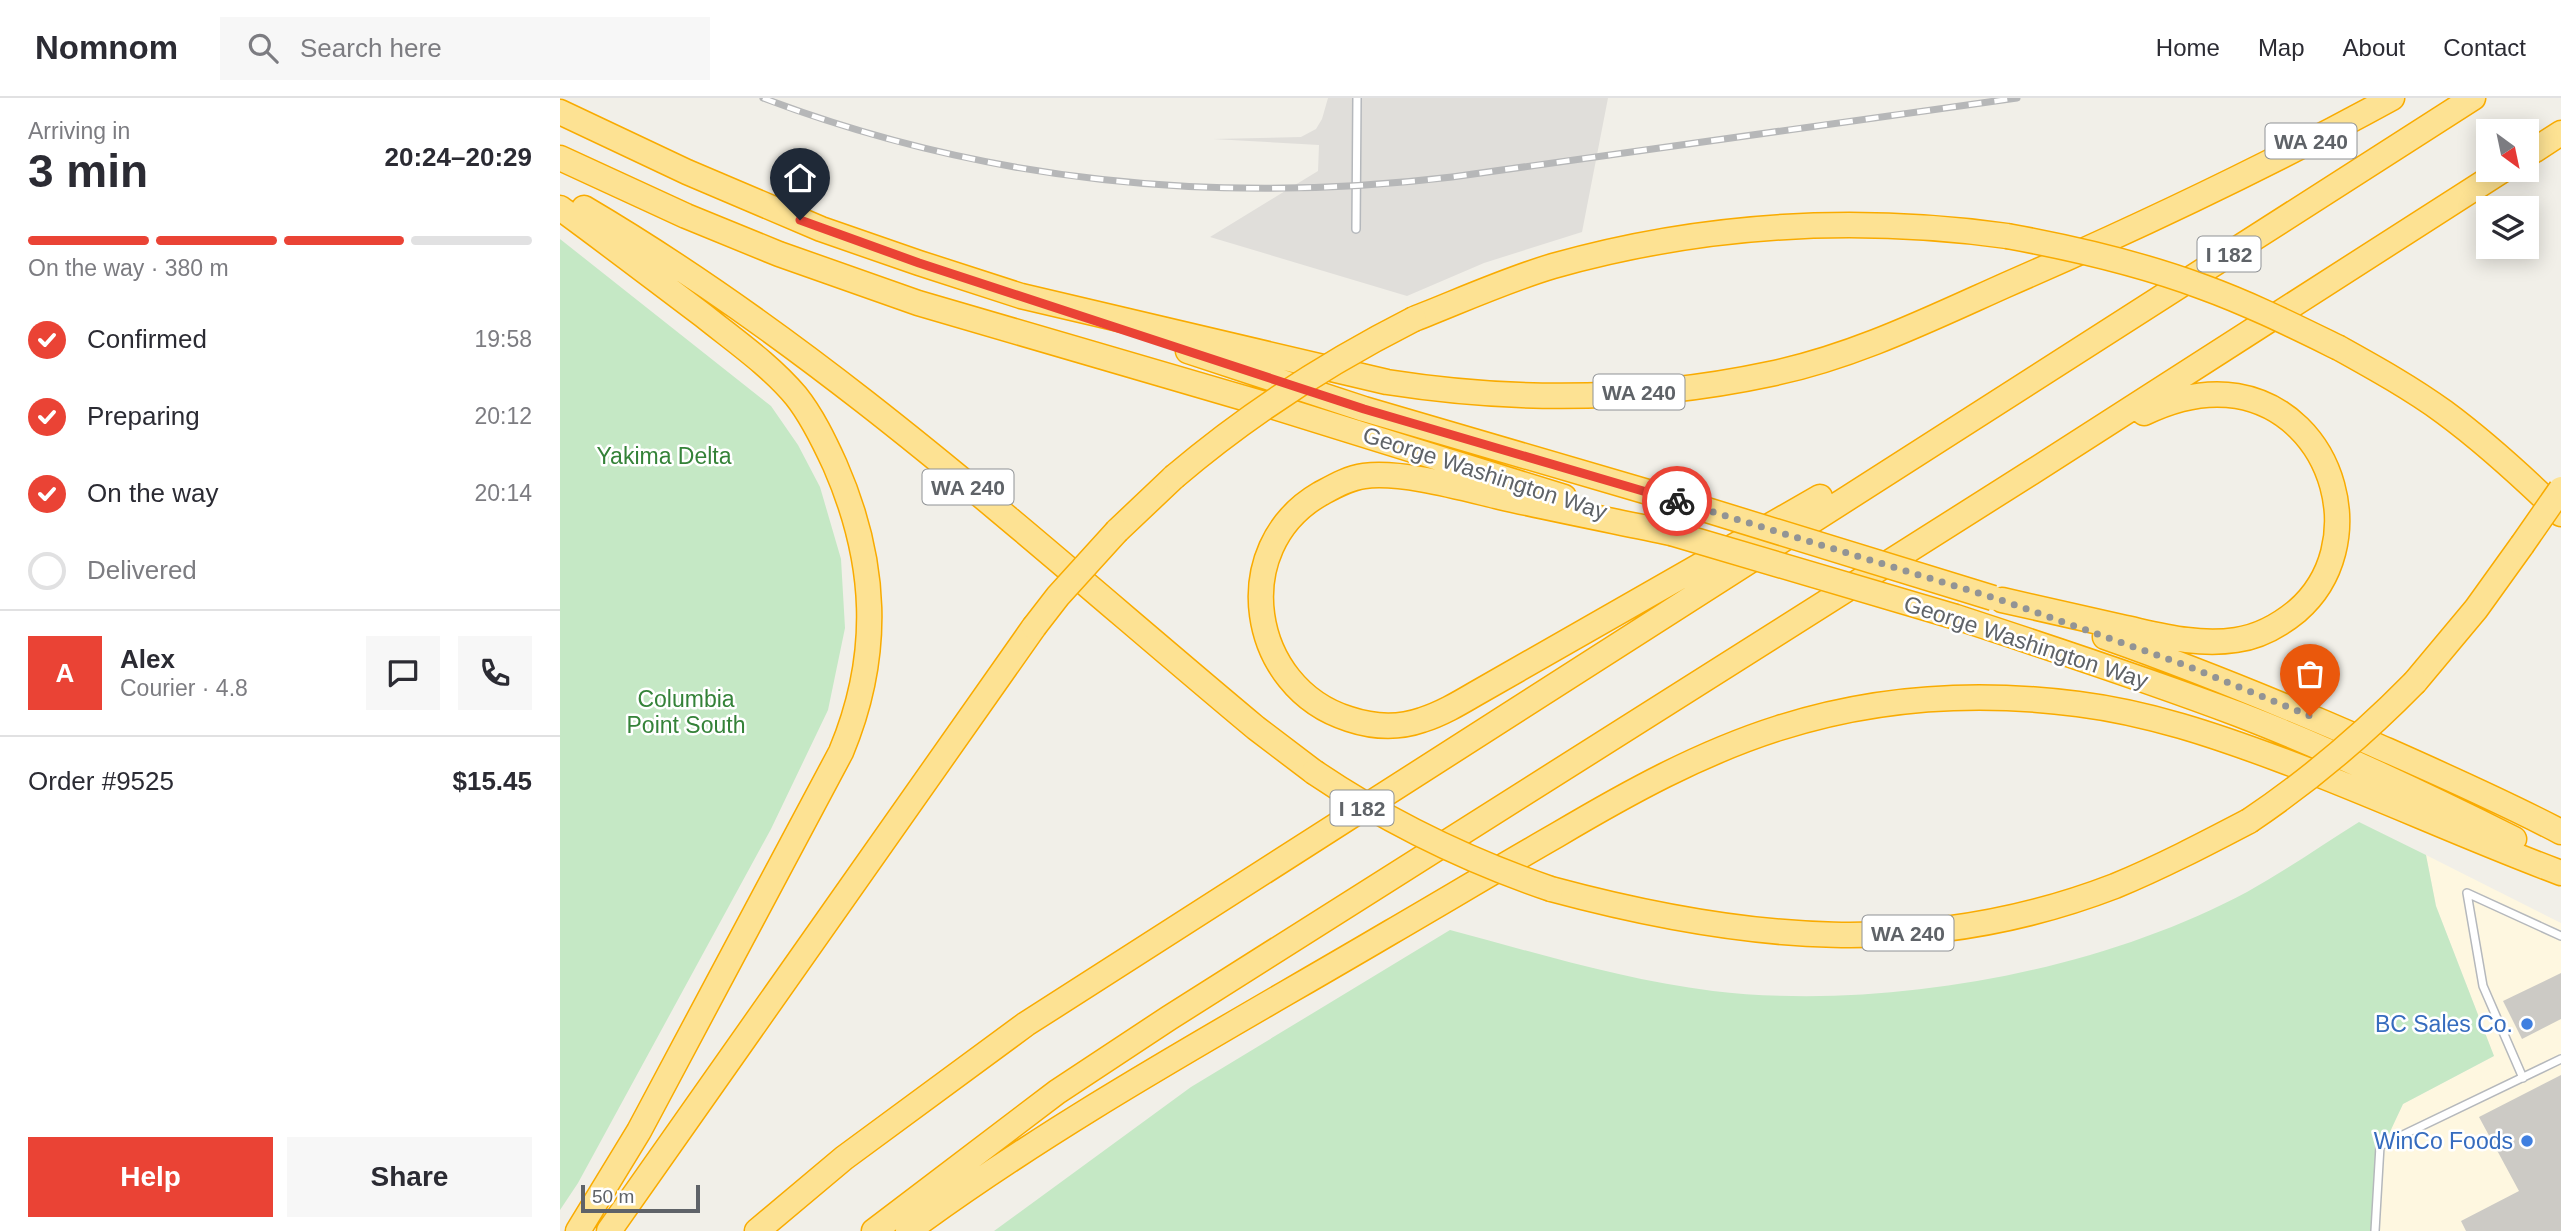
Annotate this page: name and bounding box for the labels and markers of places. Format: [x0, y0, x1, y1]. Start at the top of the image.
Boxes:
pin [770, 148, 830, 220]
pin [2280, 644, 2340, 716]
place label: BC Sales Co. [2375, 1011, 2513, 1037]
marker: BC Sales Co. [2519, 1016, 2535, 1032]
place label: WinCo Foods [2374, 1128, 2513, 1154]
marker: WinCo Foods [2519, 1133, 2535, 1149]

